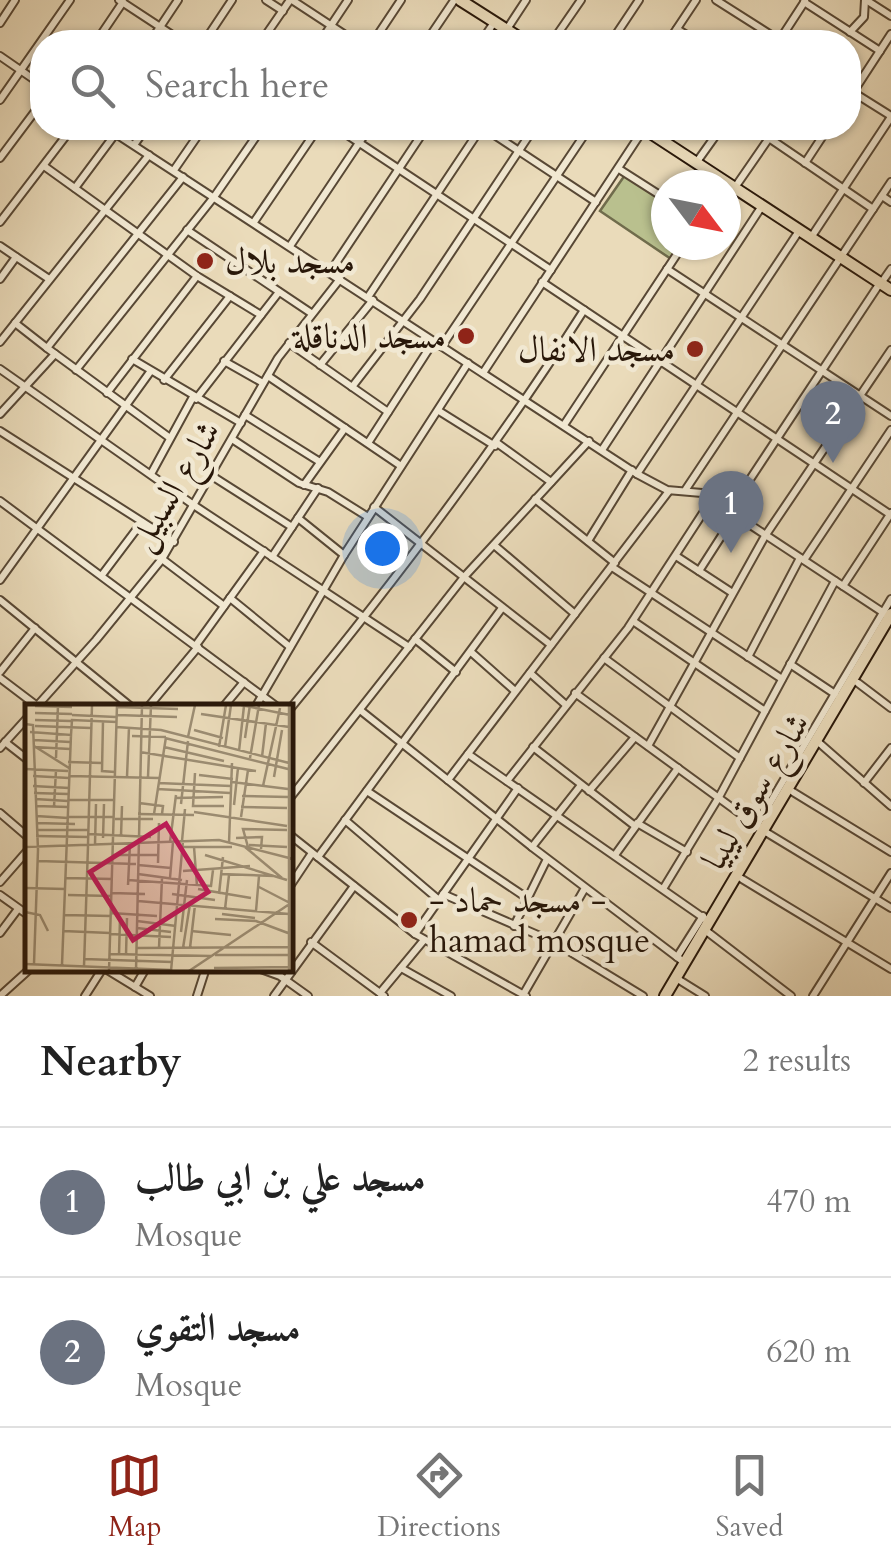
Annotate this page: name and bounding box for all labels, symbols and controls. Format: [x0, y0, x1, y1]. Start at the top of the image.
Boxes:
search box [30, 30, 861, 140]
icon: search [65, 58, 120, 113]
text: Search here [145, 59, 329, 111]
north arrow [651, 170, 741, 260]
place label: مسجد بلال [225, 238, 355, 286]
marker: مسجد بلال [194, 250, 216, 272]
place label: مسجد الدناقلة [291, 313, 446, 361]
marker: مسجد الدناقلة [455, 325, 477, 347]
place label: مسجد الانفال [518, 326, 675, 374]
marker: مسجد الانفال [684, 338, 706, 360]
pin: 2 [800, 380, 866, 463]
street label: شارع السبيل [117, 412, 236, 561]
pin: 1 [698, 470, 764, 553]
your location [357, 523, 408, 574]
inset map [25, 704, 292, 971]
street label: شارع سوق ليبيا [690, 704, 825, 881]
place label: - مسجد حماد - hamad mosque [429, 877, 650, 965]
marker: - مسجد حماد - hamad mosque [398, 909, 420, 931]
text: Nearby [40, 1033, 182, 1090]
text: 2 results [743, 1039, 851, 1083]
text: مسجد علي بن ابي طالب [135, 1152, 426, 1204]
text: 1 [64, 1180, 81, 1224]
text: 470 m [766, 1180, 851, 1224]
text: Mosque [135, 1214, 242, 1258]
text: مسجد التقوي [135, 1302, 300, 1354]
text: 2 [64, 1330, 81, 1374]
text: 620 m [766, 1330, 851, 1374]
text: Mosque [135, 1364, 242, 1408]
tab: Map [107, 1448, 162, 1546]
tab: Directions [377, 1448, 501, 1546]
tab: Saved [716, 1448, 784, 1546]

